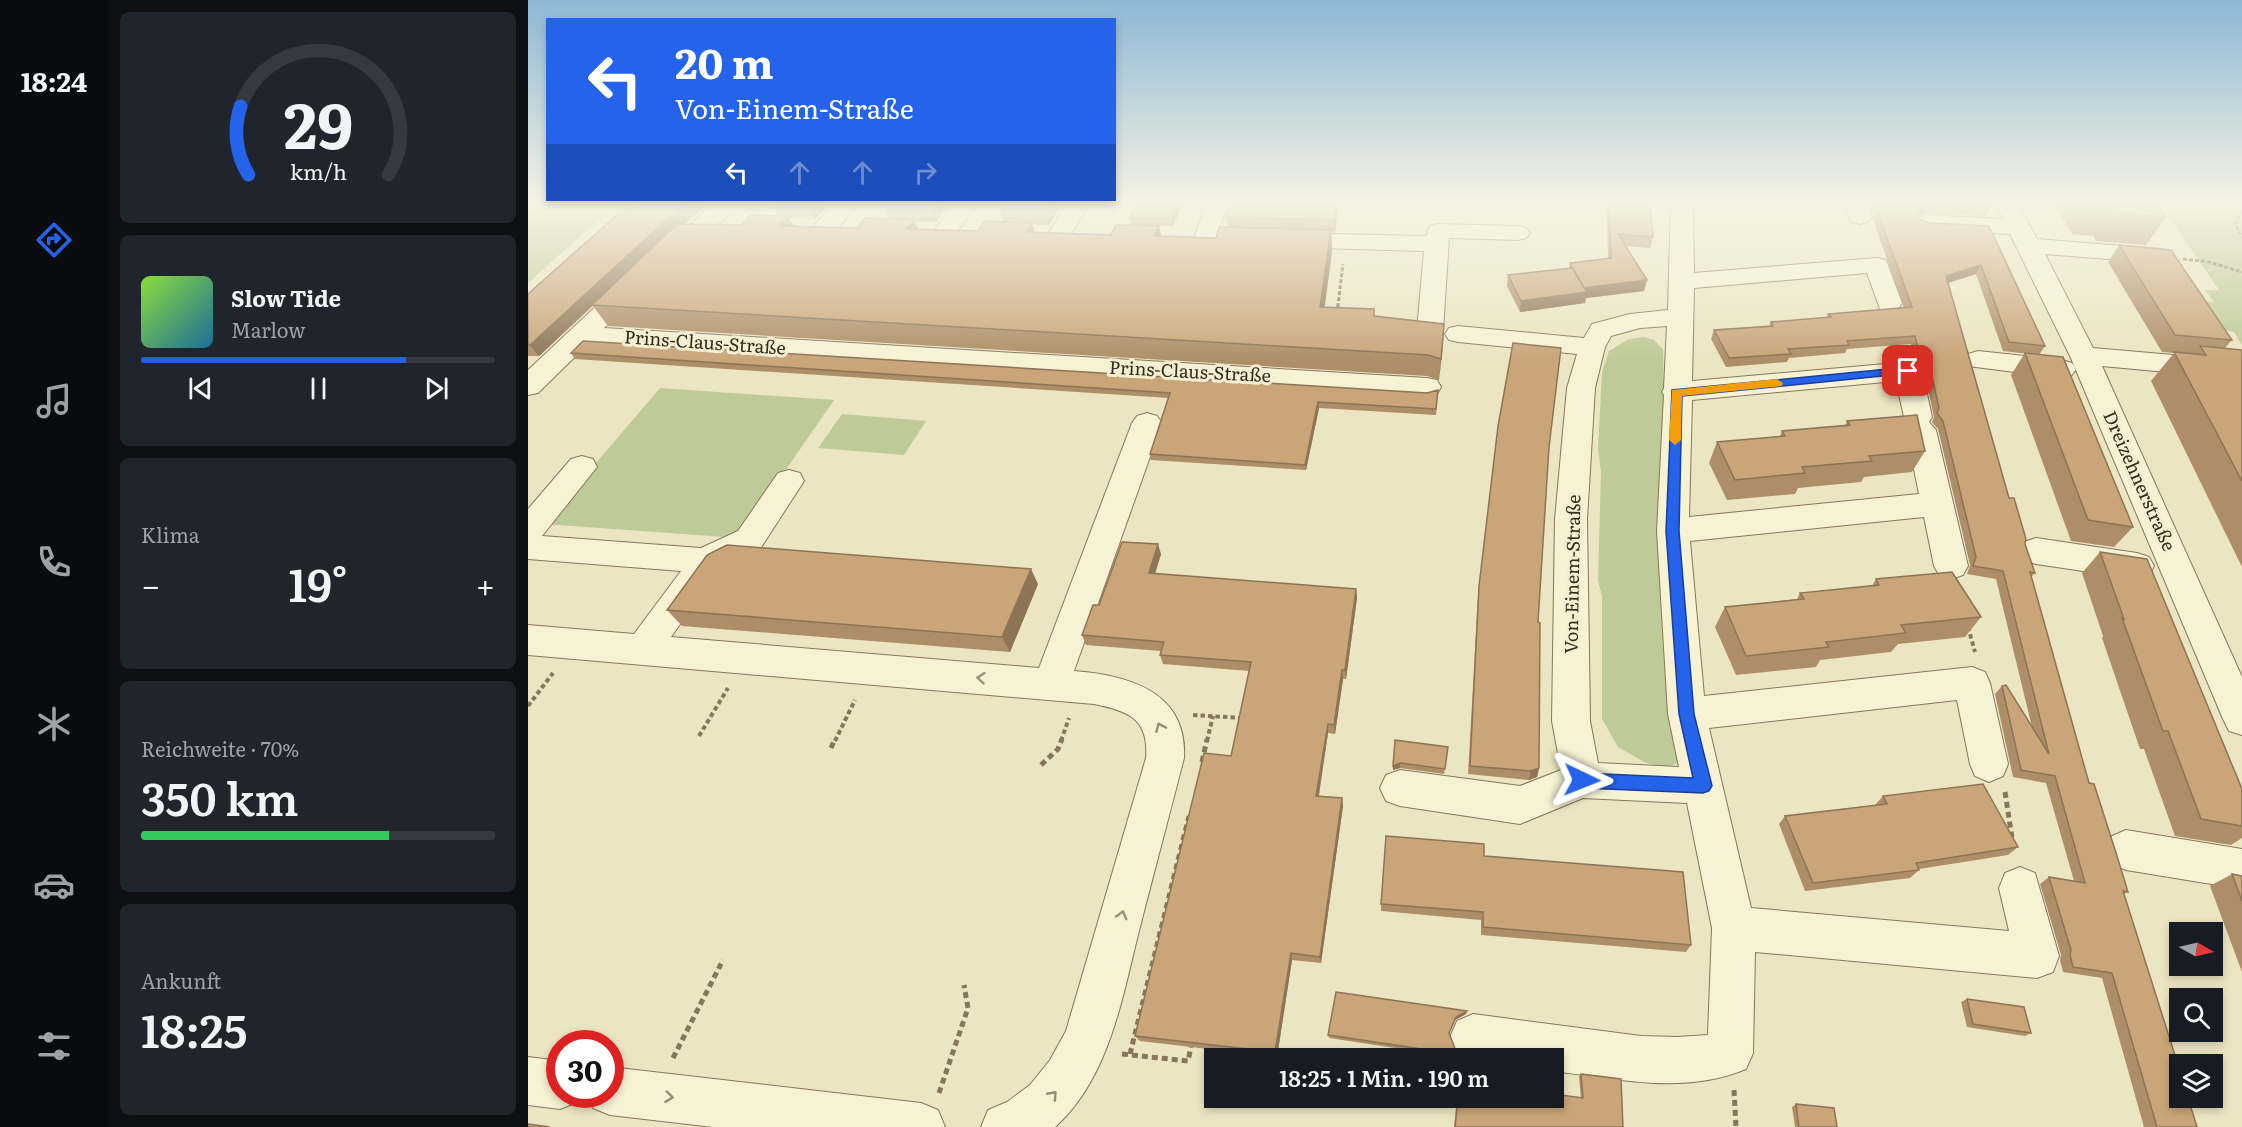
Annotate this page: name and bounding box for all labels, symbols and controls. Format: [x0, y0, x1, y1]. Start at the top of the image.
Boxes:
text: 20 m [675, 30, 774, 92]
icon: left [576, 42, 654, 120]
text: 18:24 [21, 60, 87, 100]
text: 29 [283, 76, 353, 168]
text: Von-Einem-Straße [675, 87, 914, 127]
text: km/h [289, 155, 347, 187]
icon: left [720, 156, 753, 189]
icon: ahead [783, 156, 816, 189]
icon: ahead [846, 156, 879, 189]
icon: right [909, 156, 942, 189]
icon: directions [33, 219, 75, 261]
text: Slow Tide [231, 281, 341, 314]
text: Marlow [231, 314, 306, 344]
street label: Prins-Claus-Straße [623, 322, 787, 361]
pin [1882, 345, 1933, 396]
street label: Prins-Claus-Straße [1109, 353, 1272, 388]
icon: arrive [1891, 354, 1924, 387]
icon: previous [184, 372, 217, 405]
icon: pause [302, 372, 335, 405]
icon: next [420, 372, 453, 405]
icon: music [33, 380, 75, 422]
street label: Dreizehnerstraße [2097, 406, 2183, 555]
street label: Von-Einem-Straße [1557, 494, 1586, 654]
text: Klima [141, 519, 200, 549]
icon: phone [33, 541, 75, 583]
text: 19° [289, 549, 347, 616]
text: − [141, 559, 160, 608]
text: + [476, 559, 495, 608]
one-way arrow [977, 672, 986, 685]
icon: climate [33, 703, 75, 745]
one-way arrow [1156, 723, 1168, 734]
text: Reichweite · 70% [141, 733, 299, 763]
position arrow [1550, 748, 1614, 812]
text: 350 km [141, 763, 299, 830]
icon: car [33, 864, 75, 906]
one-way arrow [1115, 910, 1127, 921]
north arrow [2169, 922, 2223, 976]
map controls [2169, 922, 2223, 1108]
text: Ankunft [141, 965, 221, 995]
button: search [2169, 988, 2223, 1042]
text: 18:25 [141, 995, 247, 1062]
icon: filters [33, 1025, 75, 1067]
speed limit sign: 30 [546, 1030, 624, 1108]
button: layers [2169, 1054, 2223, 1108]
text: 18:25 · 1 Min. · 190 m [1279, 1061, 1489, 1094]
one-way arrow [664, 1091, 673, 1103]
one-way arrow [1046, 1092, 1057, 1102]

